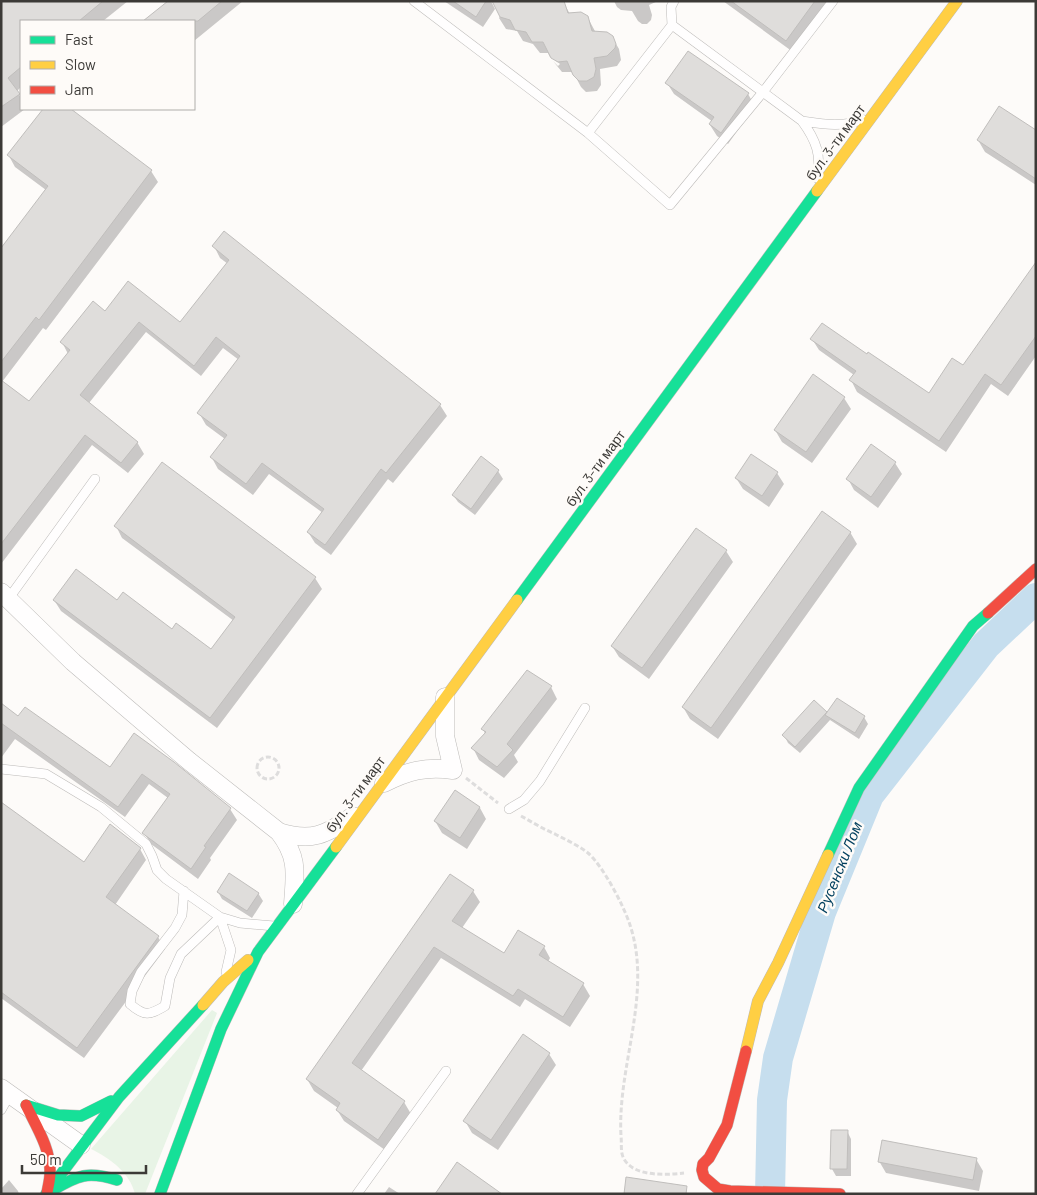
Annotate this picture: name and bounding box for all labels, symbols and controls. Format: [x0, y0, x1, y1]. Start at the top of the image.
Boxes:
legend [20, 20, 195, 110]
text: Fast [65, 30, 93, 48]
text: Slow [65, 55, 96, 73]
text: Jam [65, 80, 94, 98]
street label: бул. 3-ти март [802, 100, 869, 184]
street label: бул. 3-ти март [562, 426, 629, 510]
street label: бул. 3-ти март [322, 752, 389, 836]
water label: Русенски Лом [813, 819, 865, 915]
scale bar [22, 1142, 146, 1174]
text: 50 m [30, 1150, 62, 1168]

